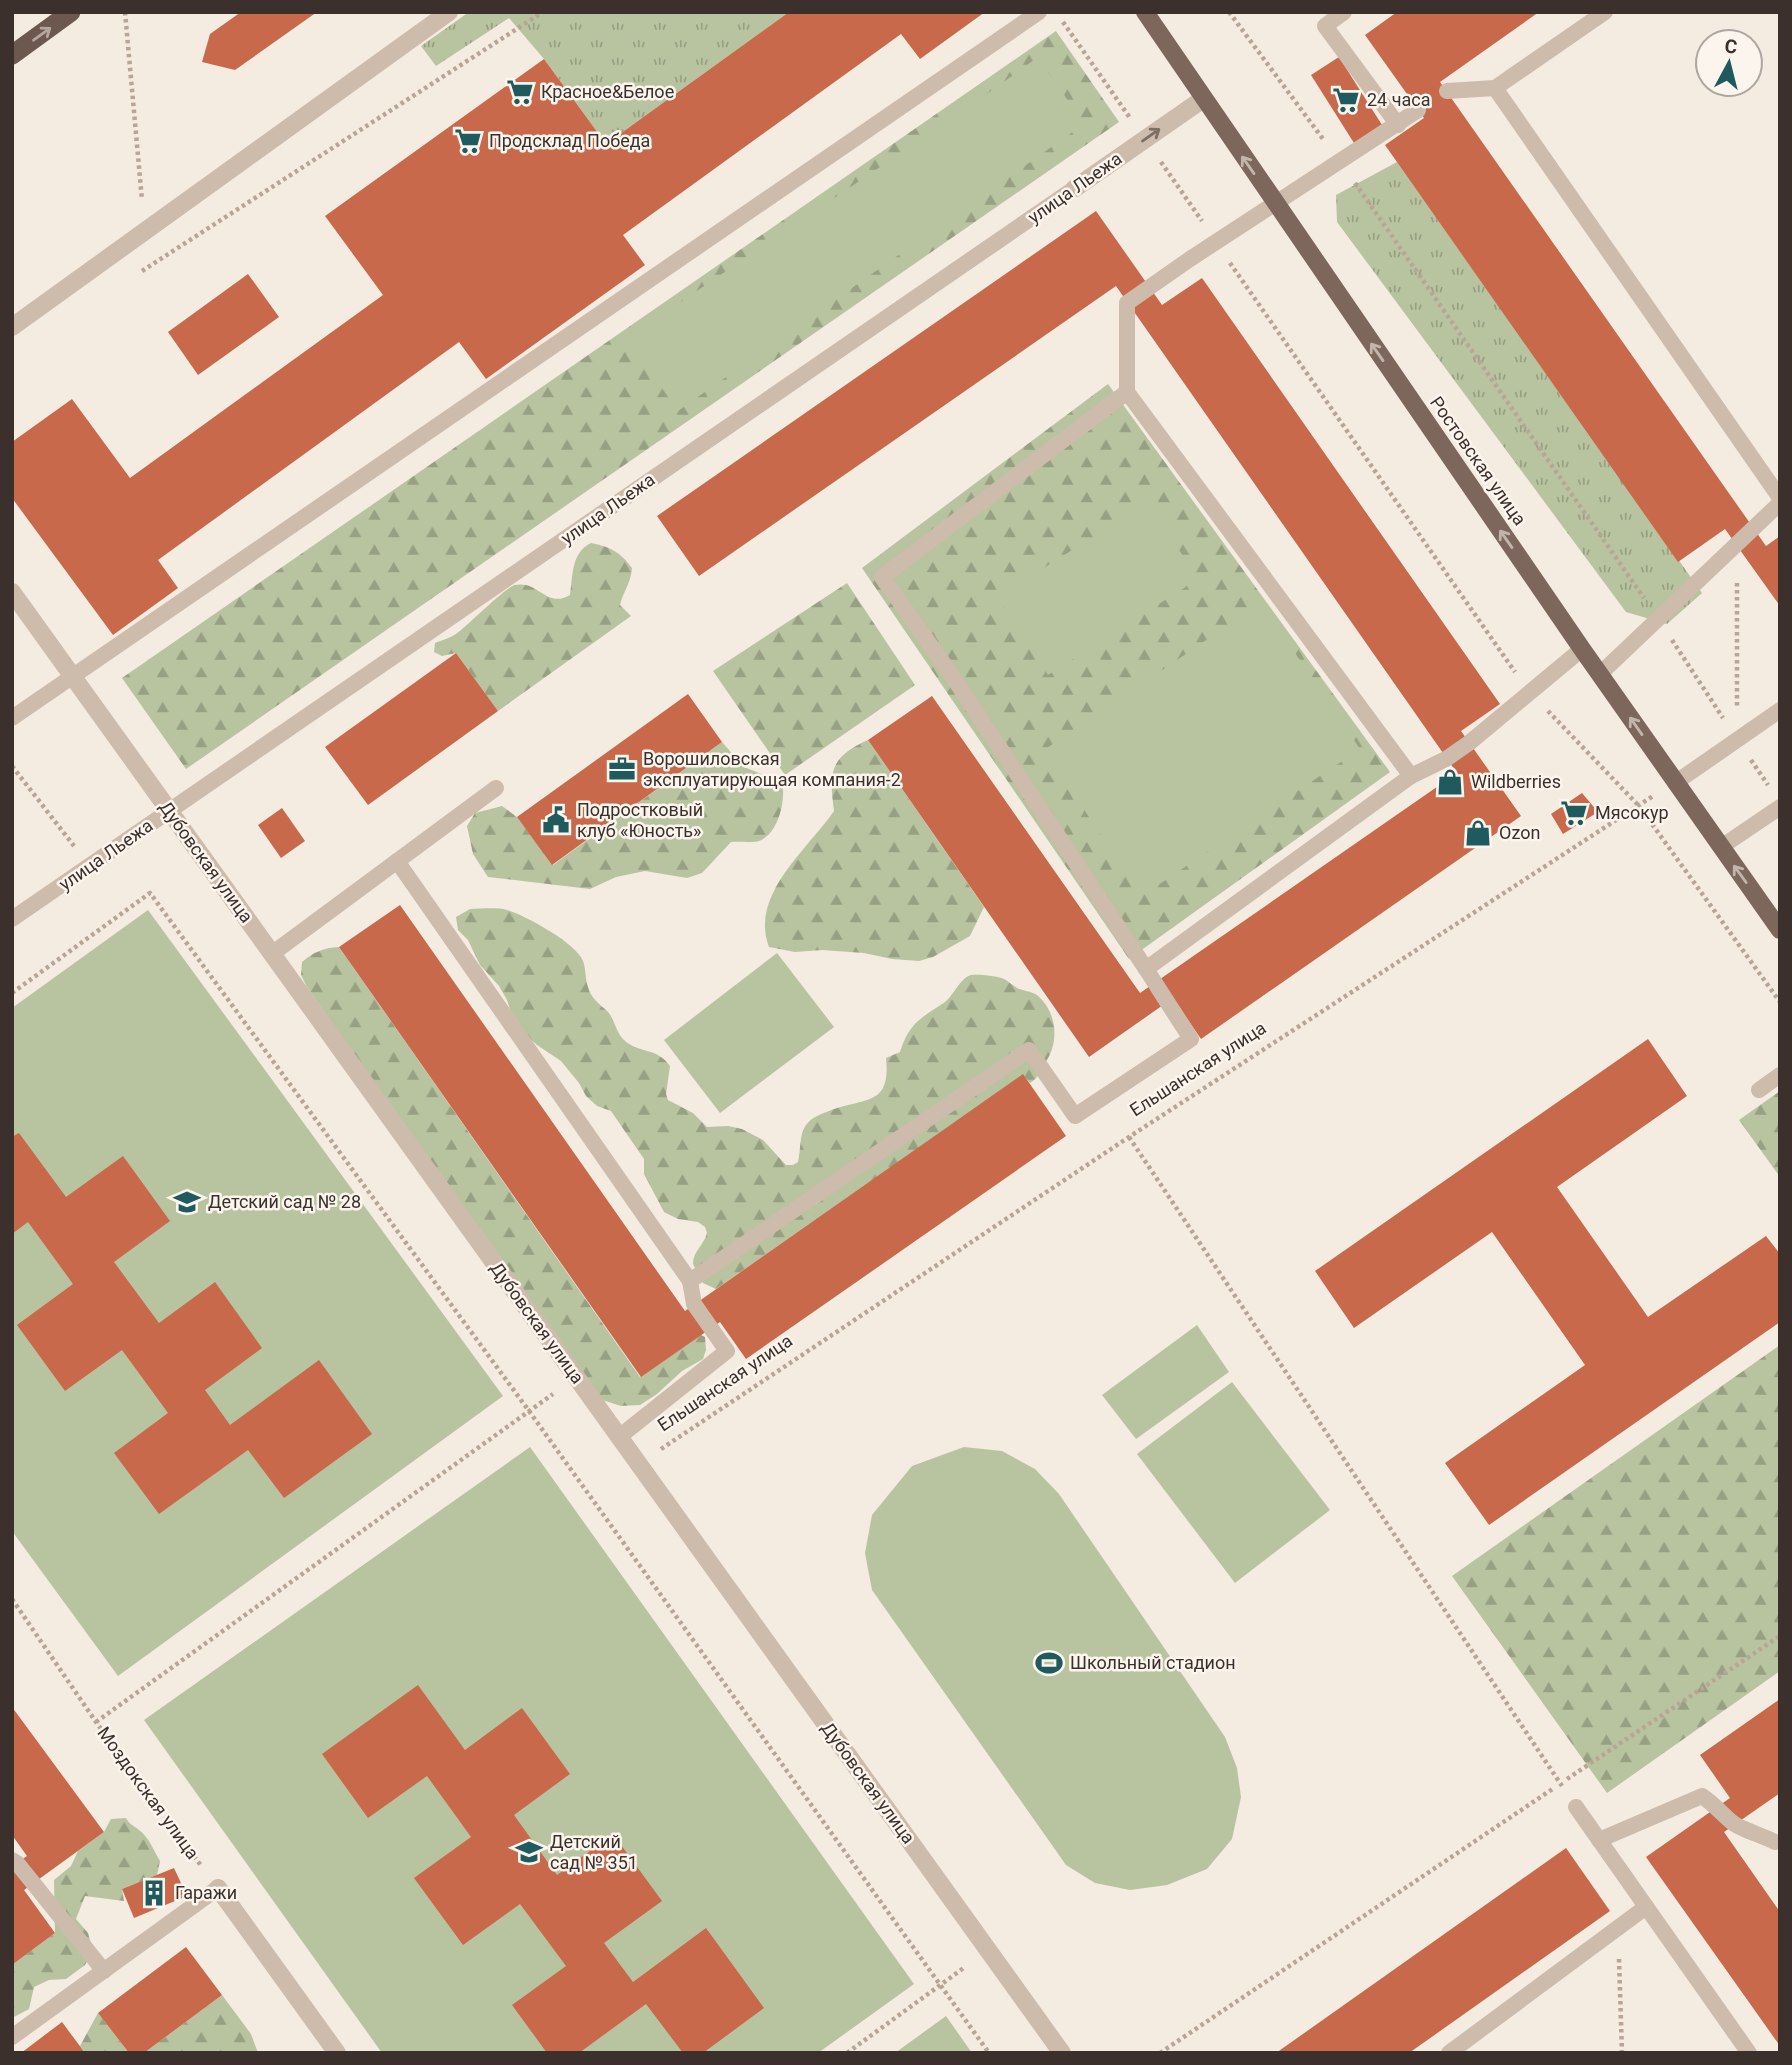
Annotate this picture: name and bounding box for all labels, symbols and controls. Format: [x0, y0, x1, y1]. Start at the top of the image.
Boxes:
one-way arrow [32, 27, 51, 41]
north arrow [1694, 28, 1764, 98]
text: С [1723, 34, 1739, 59]
supermarket icon: Красное&Белое [505, 77, 535, 107]
place label: Красное&Белое [541, 81, 674, 102]
supermarket icon: 24 часа [1331, 85, 1361, 115]
place label: 24 часа [1367, 89, 1431, 110]
supermarket icon: Продсклад Победа [453, 126, 483, 156]
one-way arrow [1141, 128, 1160, 142]
place label: Продсклад Победа [489, 130, 650, 151]
street label: улица Льежа [1024, 148, 1126, 228]
one-way arrow [1241, 156, 1255, 175]
one-way arrow [1370, 343, 1384, 362]
street label: Ростовская улица [1426, 392, 1531, 529]
street label: улица Льежа [557, 469, 659, 549]
one-way arrow [1499, 530, 1513, 549]
one-way arrow [1629, 717, 1643, 736]
place label: Ворошиловская эксплуатирующая компания-2 [643, 748, 901, 790]
office icon: Ворошиловская эксплуатирующая компания-2 [607, 754, 637, 784]
shop icon: Wildberries [1435, 767, 1465, 797]
place label: Wildberries [1471, 771, 1561, 792]
street label: Дубовская улица [155, 797, 258, 927]
supermarket icon: Мясокур [1559, 798, 1589, 828]
place label: Подростковый клуб «Юность» [577, 799, 703, 841]
place label: Мясокур [1595, 802, 1669, 823]
public building icon: Подростковый клуб «Юность» [541, 805, 571, 835]
street label: улица Льежа [55, 815, 157, 895]
shop icon: Ozon [1463, 818, 1493, 848]
place label: Ozon [1499, 822, 1540, 843]
one-way arrow [1733, 865, 1748, 884]
street label: Ельшанская улица [1126, 1017, 1270, 1120]
school or university icon: Детский сад № 28 [172, 1187, 202, 1217]
place label: Детский сад № 28 [208, 1191, 361, 1212]
street label: Дубовская улица [486, 1258, 589, 1388]
street label: Ельшанская улица [653, 1330, 796, 1435]
sports icon: Школьный стадион [1034, 1648, 1064, 1678]
place label: Школьный стадион [1070, 1652, 1236, 1673]
street label: Дубовская улица [817, 1718, 920, 1848]
street label: Моздокская улица [93, 1722, 203, 1863]
place label: Детский сад № 351 [550, 1831, 638, 1873]
school or university icon: Детский сад № 351 [514, 1837, 544, 1867]
building icon: Гаражи [139, 1878, 169, 1908]
place label: Гаражи [175, 1882, 237, 1903]

